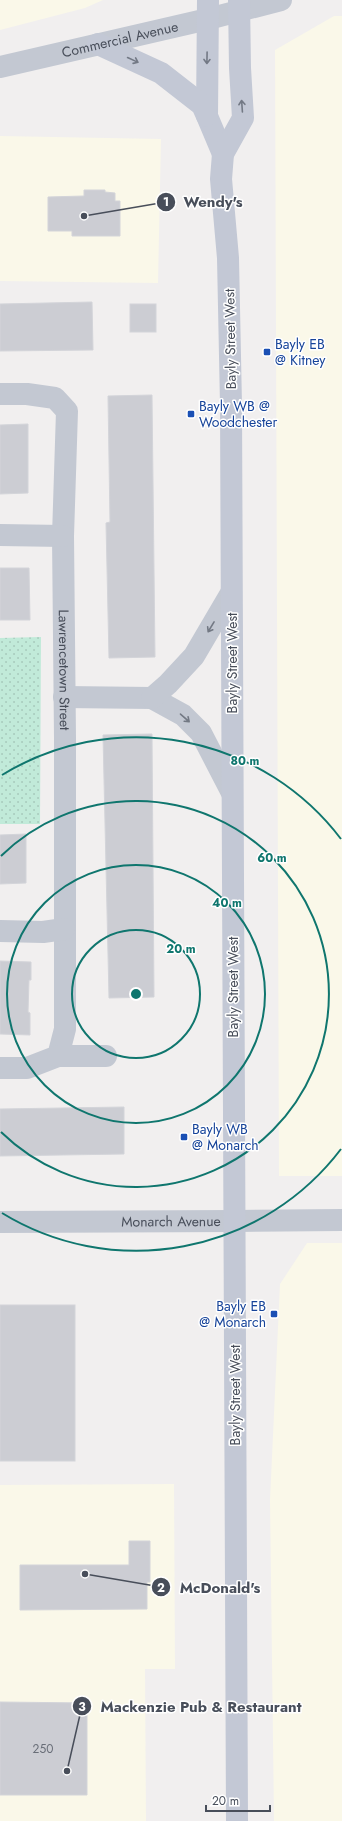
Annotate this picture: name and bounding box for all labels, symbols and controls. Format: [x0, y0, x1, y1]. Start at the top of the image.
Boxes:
street label: Commercial Avenue [60, 16, 180, 62]
one-way arrow [204, 51, 211, 64]
one-way arrow [127, 57, 139, 64]
one-way arrow [239, 100, 246, 113]
callout: Wendy's [156, 188, 251, 215]
text: Wendy's [183, 191, 243, 213]
text: 1 [163, 193, 169, 211]
street label: Bayly Street West [219, 288, 241, 390]
place label: Bayly EB @ Kitney [275, 334, 326, 370]
marker: Bayly EB @ Kitney [262, 347, 272, 357]
place label: Bayly WB @ Woodchester [199, 396, 277, 432]
marker: Bayly WB @ Woodchester [186, 409, 196, 419]
street label: Lawrencetown Street [54, 609, 75, 731]
street label: Bayly Street West [222, 612, 242, 713]
one-way arrow [207, 621, 215, 633]
one-way arrow [180, 713, 190, 722]
text: 80 m [231, 752, 260, 770]
text: 60 m [257, 849, 287, 867]
text: 40 m [212, 894, 242, 912]
street label: Bayly Street West [223, 936, 243, 1037]
text: 20 m [166, 940, 196, 958]
centre of rings [129, 987, 143, 1001]
place label: Bayly WB @ Monarch [192, 1119, 259, 1155]
marker: Bayly WB @ Monarch [179, 1132, 189, 1142]
street label: Monarch Avenue [121, 1211, 221, 1231]
place label: Bayly EB @ Monarch [199, 1296, 266, 1332]
marker: Bayly EB @ Monarch [269, 1309, 279, 1319]
street label: Bayly Street West [225, 1344, 245, 1445]
callout: McDonald's [151, 1574, 268, 1601]
text: McDonald's [180, 1577, 260, 1599]
text: 2 [157, 1579, 165, 1597]
callout: Mackenzie Pub & Restaurant [72, 1693, 309, 1720]
text: Mackenzie Pub & Restaurant [100, 1696, 302, 1718]
text: 3 [78, 1698, 86, 1716]
house number: 250 [33, 1740, 53, 1758]
scale bar [206, 1787, 270, 1813]
text: 20 m [212, 1792, 239, 1810]

